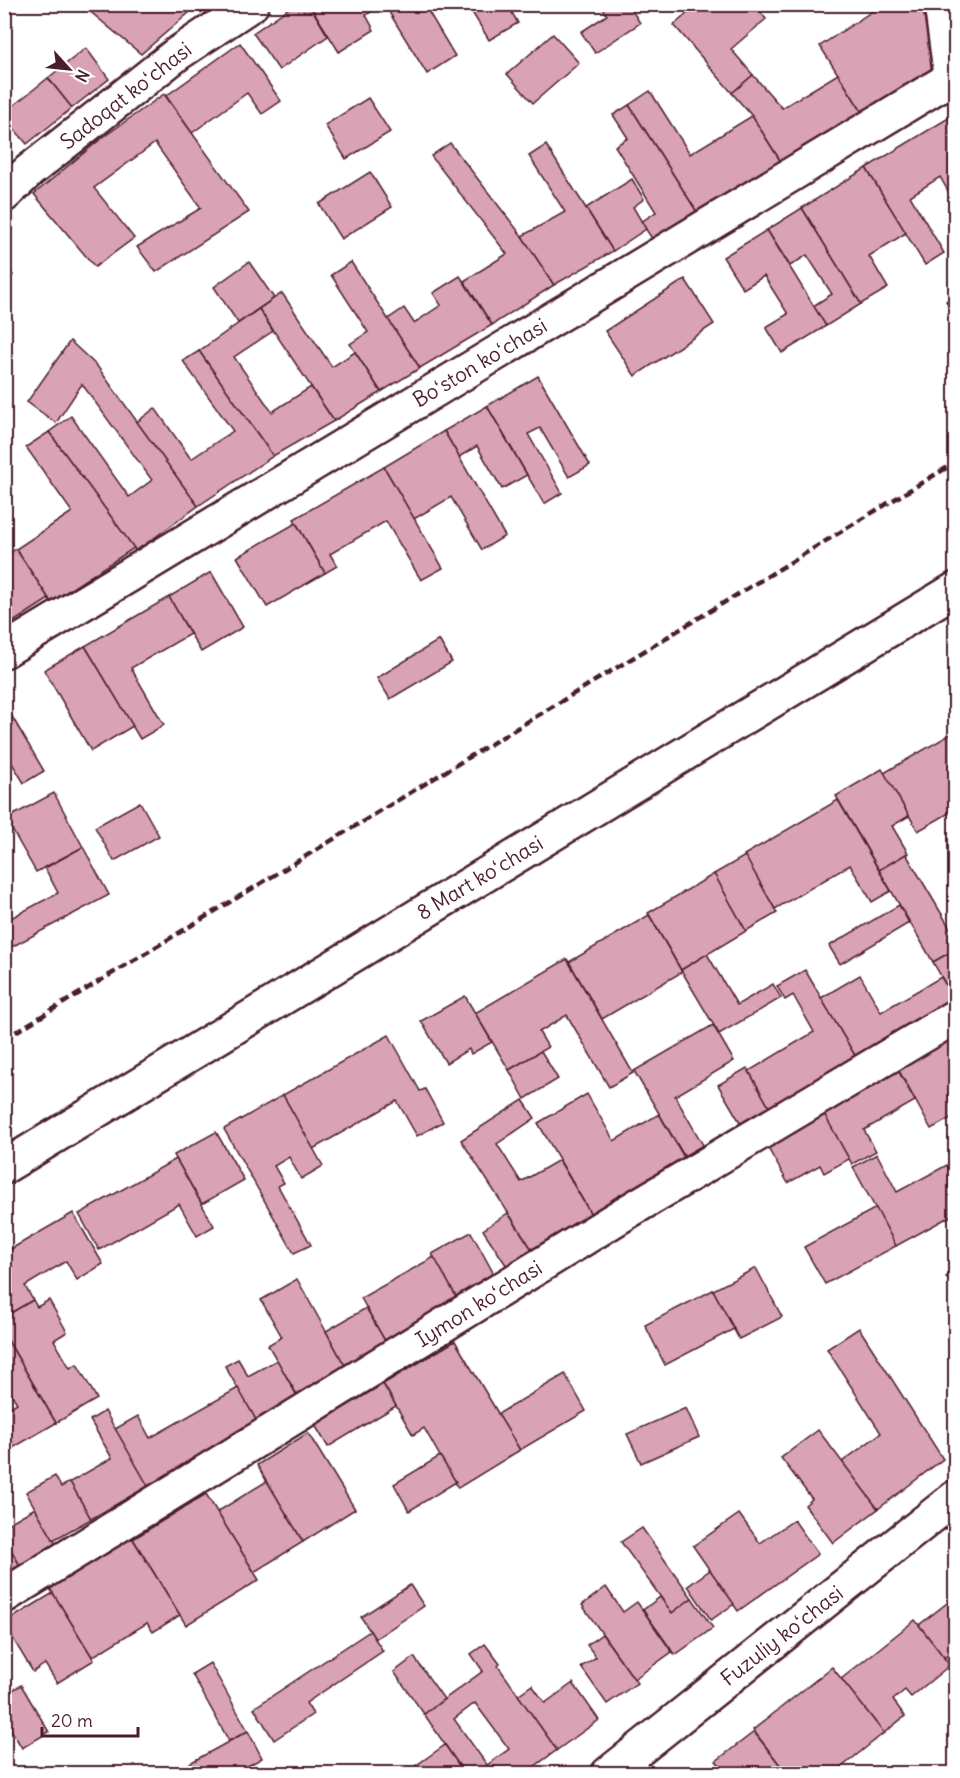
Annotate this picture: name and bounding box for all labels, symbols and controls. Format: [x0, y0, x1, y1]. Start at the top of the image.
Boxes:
street label: Sadoqat koʻchasi [55, 36, 197, 155]
north arrow [39, 39, 99, 99]
text: N [71, 66, 94, 85]
street label: Boʻston koʻchasi [408, 312, 552, 413]
street label: 8 Mart koʻchasi [412, 829, 548, 926]
street label: Iymon koʻchasi [411, 1254, 547, 1353]
street label: Fuzuliy koʻchasi [715, 1579, 848, 1692]
scale bar [42, 1700, 138, 1738]
text: 20 m [51, 1709, 93, 1732]

